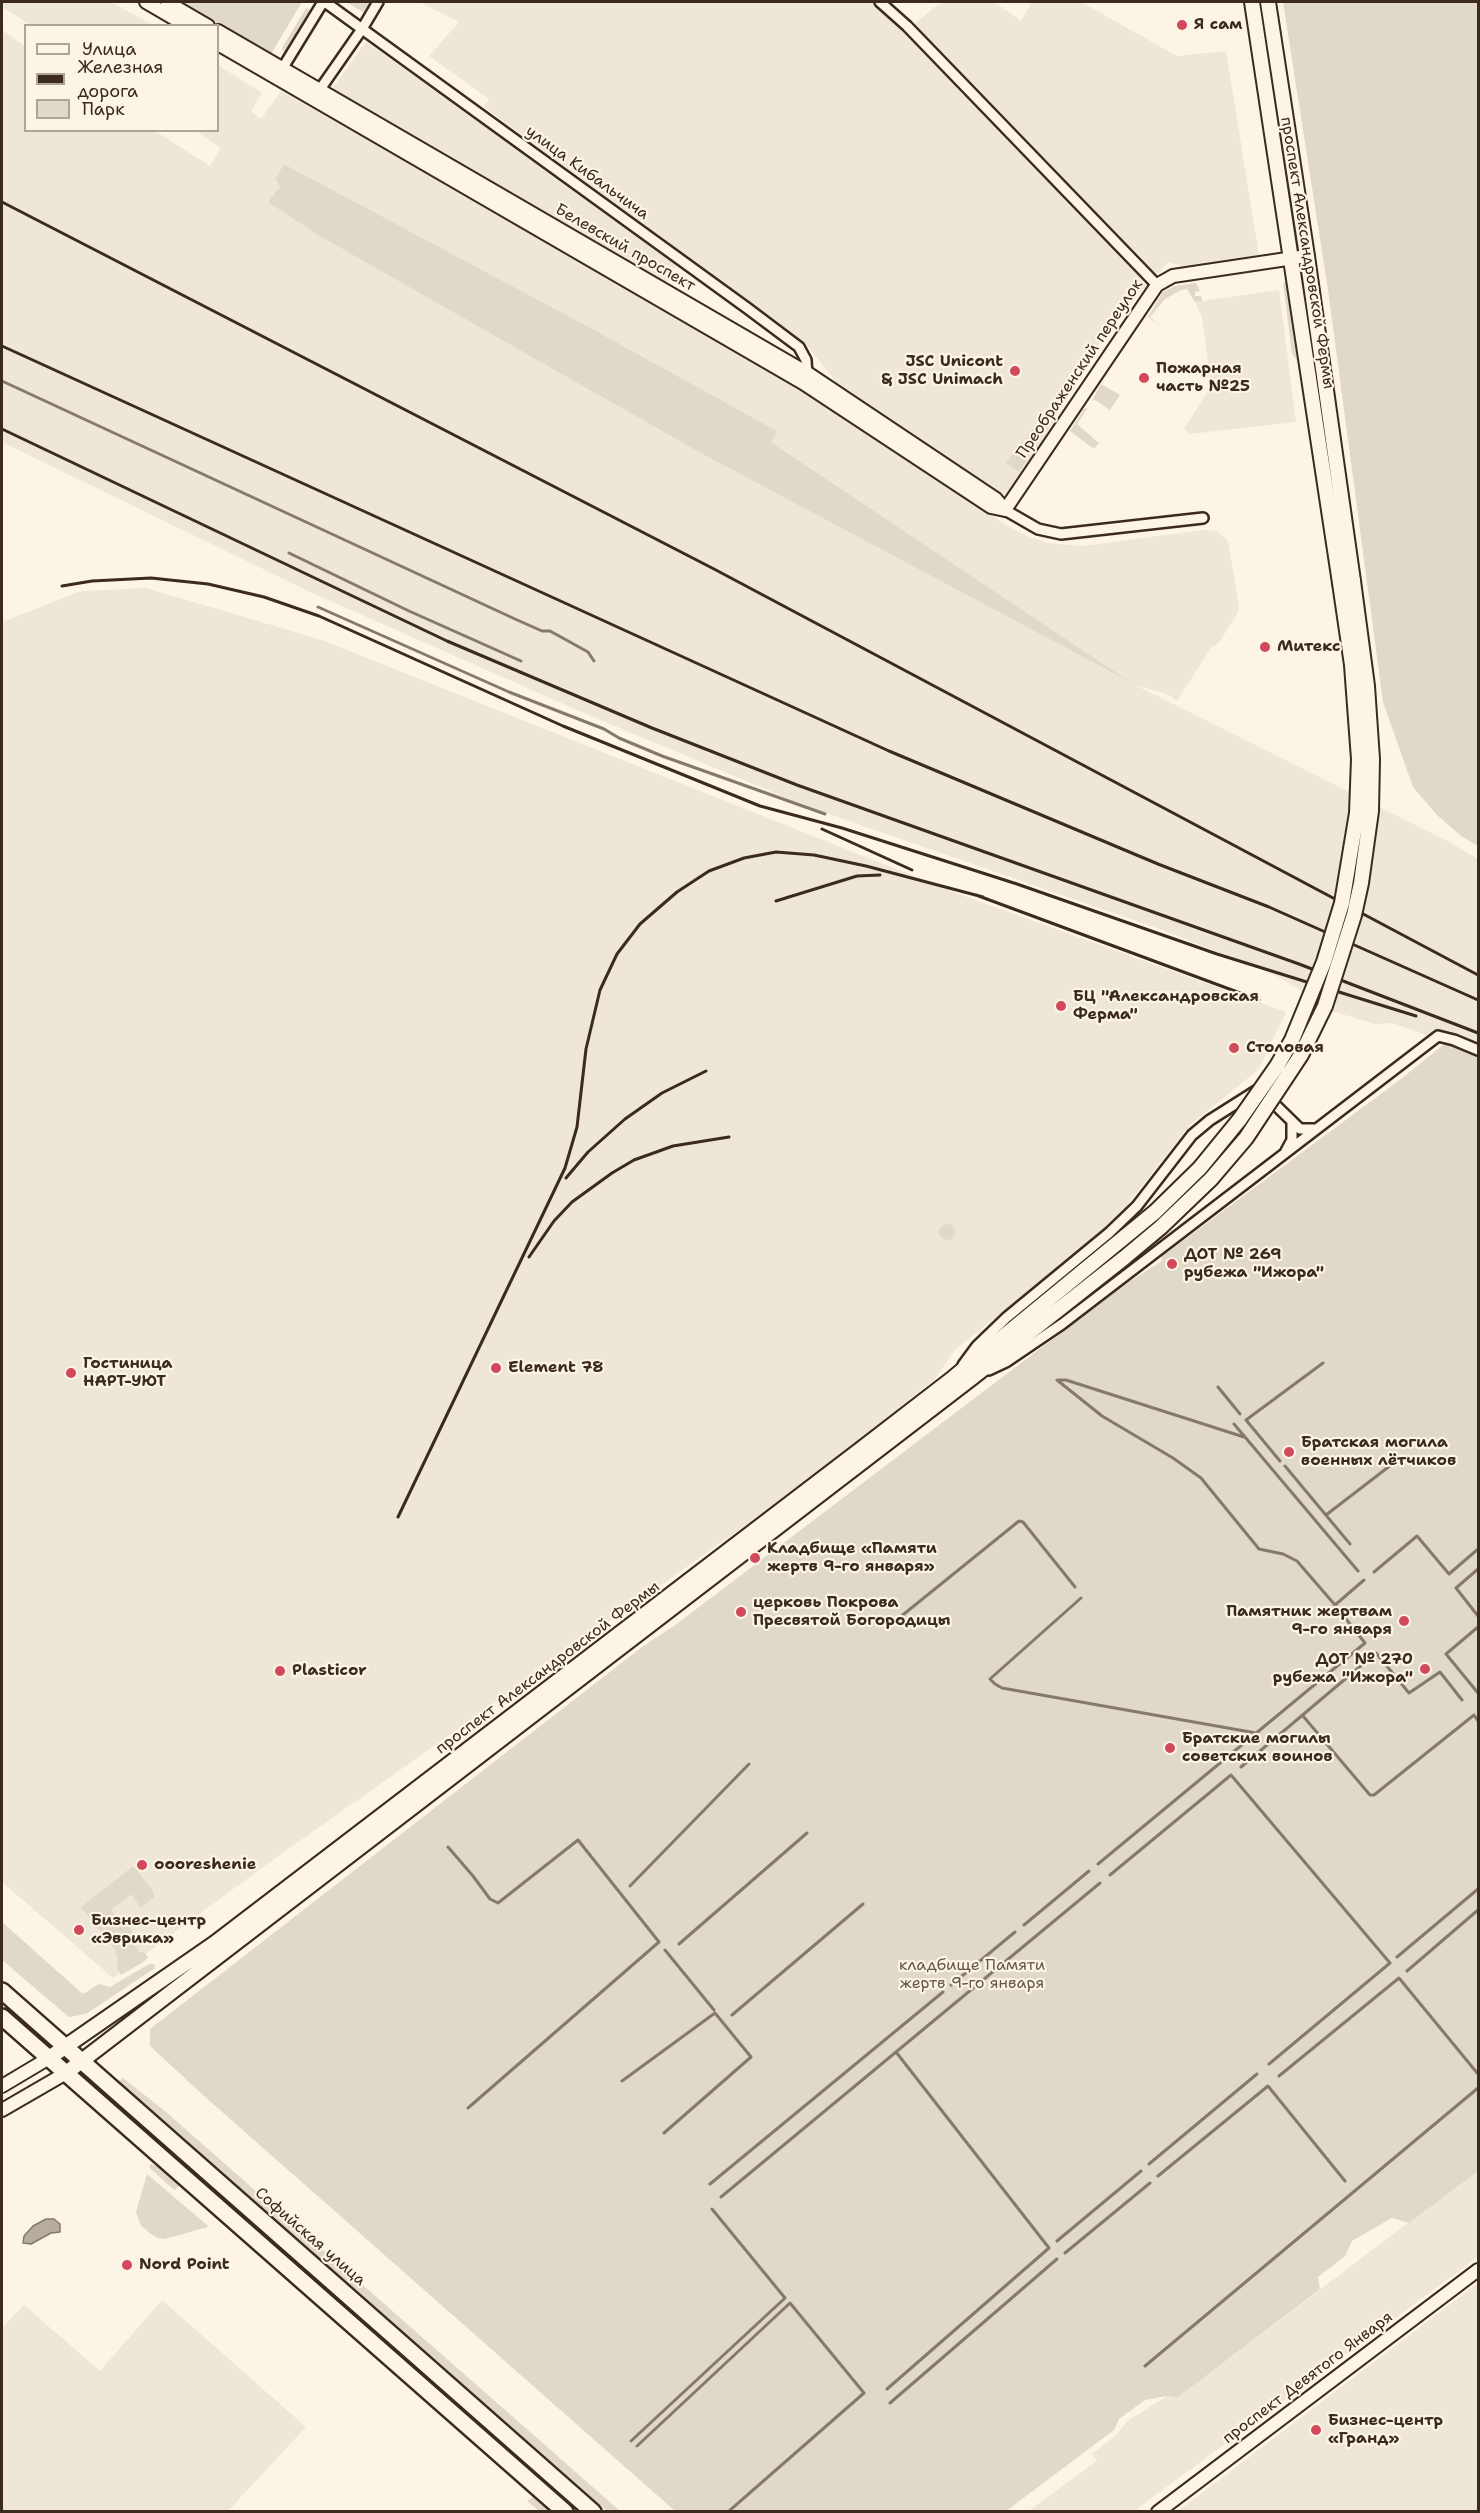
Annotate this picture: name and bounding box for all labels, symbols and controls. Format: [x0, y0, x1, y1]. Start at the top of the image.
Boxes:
place label: Я сам [1194, 15, 1242, 35]
marker: Я сам [1175, 18, 1189, 32]
legend [24, 24, 219, 132]
text: Улица [82, 37, 136, 61]
text: Железная дорога [77, 55, 163, 103]
text: Парк [82, 97, 125, 121]
street label: проспект Александровской Фермы [1276, 116, 1338, 390]
street label: улица Кибальчича [522, 122, 652, 224]
street label: Белевский проспект [552, 200, 698, 296]
street label: Преображенский переулок [1013, 276, 1147, 462]
place label: JSC Unicont & JSC Unimach [881, 352, 1003, 390]
place label: Пожарная часть №25 [1156, 359, 1250, 397]
marker: JSC Unicont & JSC Unimach [1008, 364, 1022, 378]
marker: Пожарная часть №25 [1137, 371, 1151, 385]
place label: Митекс [1277, 637, 1341, 657]
marker: Митекс [1258, 640, 1272, 654]
place label: БЦ "Александровская Ферма" [1073, 987, 1259, 1025]
marker: БЦ "Александровская Ферма" [1054, 999, 1068, 1013]
place label: Столовая [1246, 1038, 1324, 1058]
marker: Столовая [1227, 1041, 1241, 1055]
place label: ДОТ № 269 рубежа "Ижора" [1184, 1245, 1324, 1283]
marker: ДОТ № 269 рубежа "Ижора" [1165, 1257, 1179, 1271]
place label: Гостиница НАРТ-УЮТ [83, 1354, 172, 1392]
place label: Element 78 [508, 1358, 604, 1378]
marker: Element 78 [489, 1361, 503, 1375]
marker: Гостиница НАРТ-УЮТ [64, 1366, 78, 1380]
place label: Братская могила военных лётчиков [1301, 1433, 1456, 1471]
marker: Братская могила военных лётчиков [1282, 1445, 1296, 1459]
place label: Кладбище «Памяти жертв 9-го января» [767, 1539, 937, 1577]
marker: Кладбище «Памяти жертв 9-го января» [748, 1551, 762, 1565]
street label: проспект Александровской Фермы [432, 1578, 664, 1758]
place label: церковь Покрова Пресвятой Богородицы [753, 1593, 950, 1631]
place label: Памятник жертвам 9-го января [1226, 1602, 1392, 1640]
marker: церковь Покрова Пресвятой Богородицы [734, 1605, 748, 1619]
marker: Памятник жертвам 9-го января [1397, 1614, 1411, 1628]
place label: ДОТ № 270 рубежа "Ижора" [1273, 1650, 1413, 1688]
place label: Plasticor [292, 1661, 367, 1681]
marker: ДОТ № 270 рубежа "Ижора" [1418, 1662, 1432, 1676]
marker: Plasticor [273, 1664, 287, 1678]
place label: Братские могилы советских воинов [1182, 1729, 1333, 1767]
marker: Братские могилы советских воинов [1163, 1741, 1177, 1755]
place label: oooreshenie [154, 1855, 256, 1875]
marker: oooreshenie [135, 1858, 149, 1872]
place label: Бизнес-центр «Эврика» [91, 1911, 206, 1949]
marker: Бизнес-центр «Эврика» [72, 1923, 86, 1937]
park label: кладбище Памяти жертв 9-го января [899, 1956, 1045, 1994]
street label: Софийская улица [251, 2184, 369, 2290]
place label: Nord Point [139, 2255, 230, 2275]
marker: Nord Point [120, 2258, 134, 2272]
street label: проспект Девятого Января [1219, 2308, 1397, 2448]
place label: Бизнес-центр «Гранд» [1328, 2411, 1443, 2449]
marker: Бизнес-центр «Гранд» [1309, 2423, 1323, 2437]

